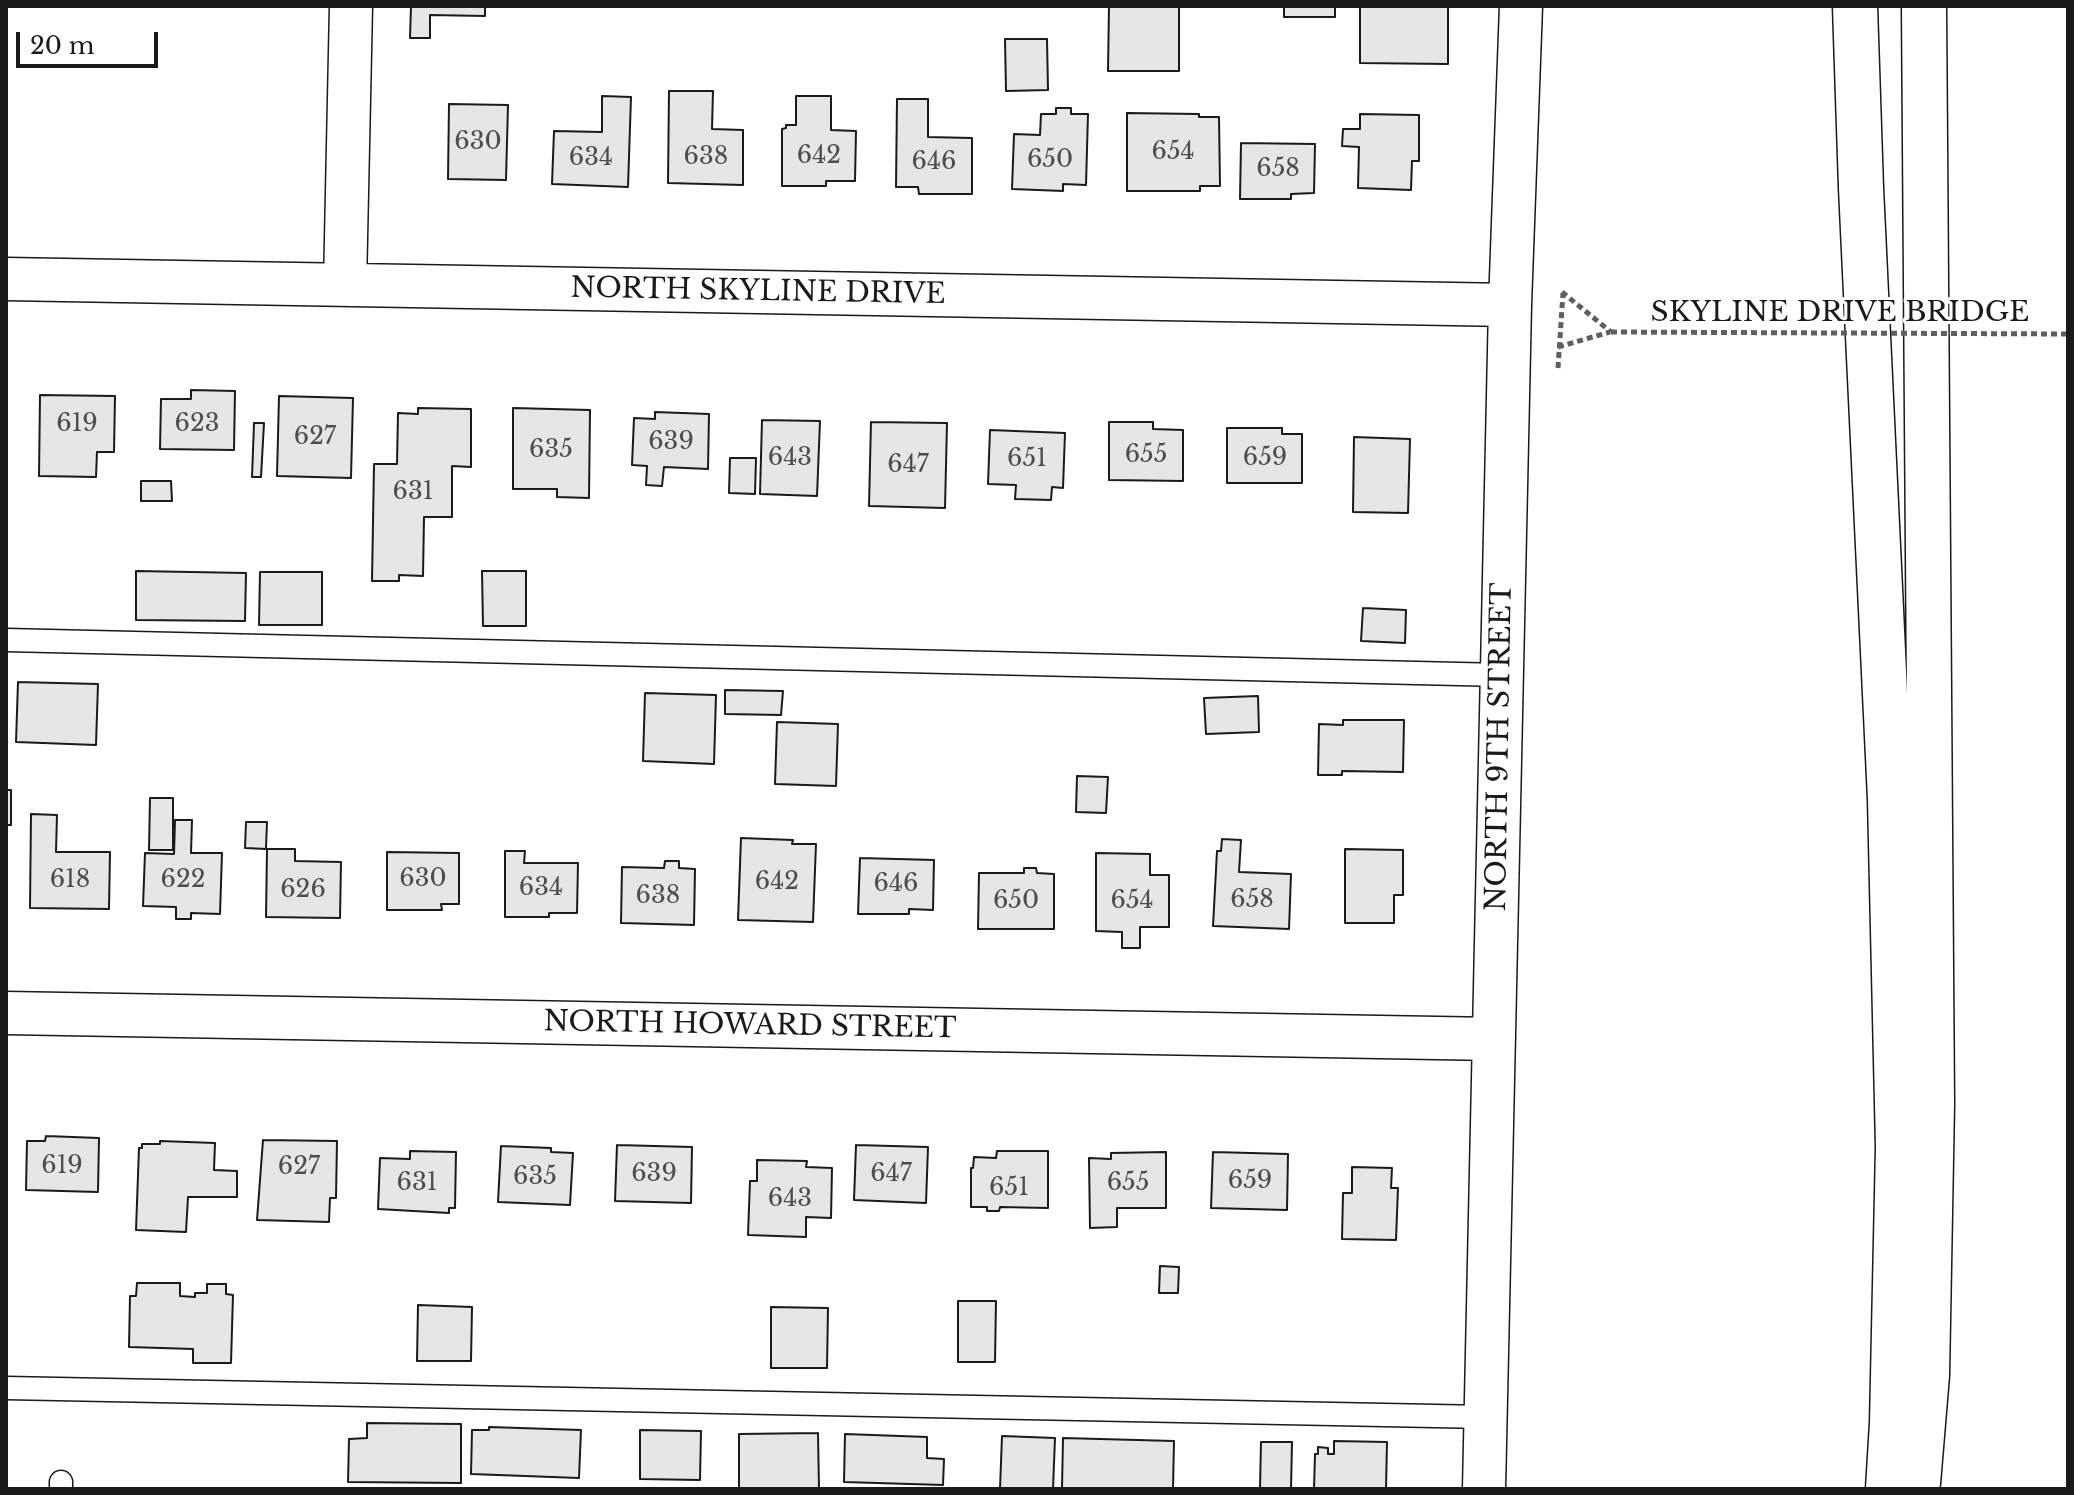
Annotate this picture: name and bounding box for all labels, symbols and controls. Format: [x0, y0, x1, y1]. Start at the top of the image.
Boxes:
scale bar [20, 16, 162, 66]
text: 20 m [30, 31, 95, 60]
house number: 630 [454, 128, 502, 156]
house number: 654 [1151, 138, 1195, 166]
house number: 642 [797, 142, 841, 170]
house number: 638 [684, 143, 728, 171]
house number: 634 [569, 144, 613, 172]
house number: 650 [1027, 146, 1073, 174]
house number: 646 [912, 148, 956, 176]
house number: 658 [1256, 155, 1300, 183]
street label: NORTH SKYLINE DRIVE [570, 272, 946, 312]
street label: SKYLINE DRIVE BRIDGE [1651, 296, 2029, 330]
house number: 619 [56, 410, 98, 438]
house number: 623 [175, 410, 219, 438]
house number: 627 [294, 423, 336, 451]
house number: 639 [648, 428, 694, 456]
house number: 635 [529, 436, 573, 464]
house number: 655 [1125, 441, 1167, 469]
house number: 643 [768, 444, 812, 472]
house number: 659 [1243, 444, 1287, 472]
house number: 651 [1007, 445, 1047, 473]
house number: 647 [887, 451, 929, 479]
house number: 631 [393, 478, 433, 506]
street label: NORTH 9TH STREET [1480, 582, 1520, 912]
house number: 630 [399, 865, 447, 893]
house number: 618 [50, 866, 90, 894]
house number: 622 [161, 866, 205, 894]
house number: 642 [755, 868, 799, 896]
house number: 646 [874, 870, 918, 898]
house number: 634 [519, 874, 563, 902]
house number: 626 [280, 876, 326, 904]
house number: 638 [636, 882, 680, 910]
house number: 658 [1230, 886, 1274, 914]
house number: 650 [993, 887, 1039, 915]
house number: 654 [1110, 887, 1154, 915]
street label: NORTH HOWARD STREET [543, 1006, 957, 1046]
house number: 619 [41, 1152, 83, 1180]
house number: 627 [278, 1153, 320, 1181]
house number: 639 [631, 1160, 677, 1188]
house number: 647 [870, 1160, 912, 1188]
house number: 635 [513, 1163, 557, 1191]
house number: 659 [1228, 1167, 1272, 1195]
house number: 631 [397, 1169, 437, 1197]
house number: 655 [1107, 1169, 1149, 1197]
house number: 651 [989, 1174, 1029, 1202]
house number: 643 [768, 1185, 812, 1213]

